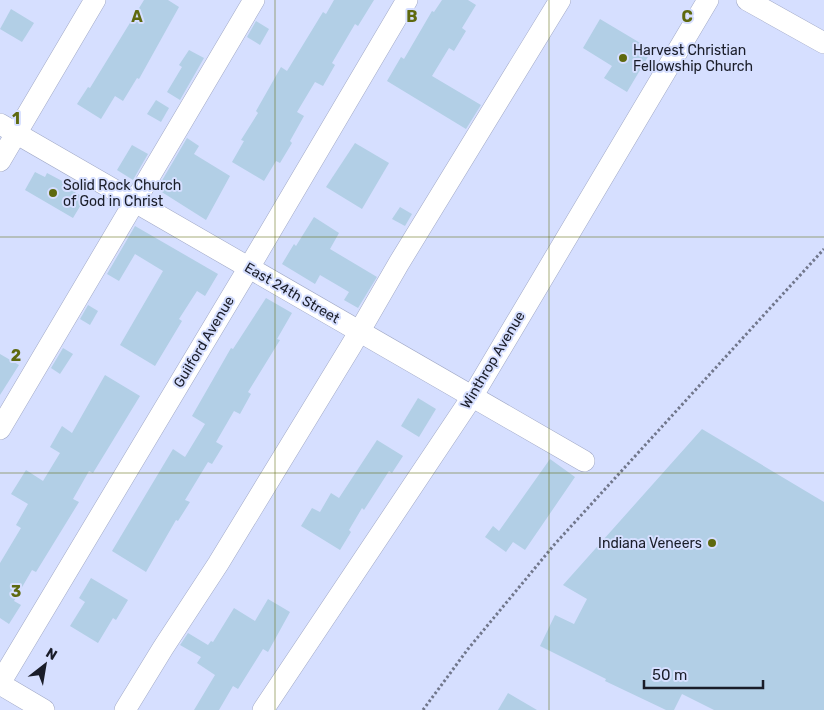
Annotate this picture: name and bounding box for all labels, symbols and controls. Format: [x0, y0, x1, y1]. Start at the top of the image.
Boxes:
text: A [131, 7, 143, 26]
text: B [406, 7, 418, 26]
text: C [681, 7, 693, 26]
place label: Harvest Christian Fellowship Church [633, 42, 753, 75]
marker: Harvest Christian Fellowship Church [617, 52, 629, 64]
text: 1 [12, 109, 20, 128]
place label: Solid Rock Church of God in Christ [63, 177, 181, 210]
marker: Solid Rock Church of God in Christ [47, 187, 59, 199]
street label: East 24th Street [241, 259, 343, 327]
street label: Guilford Avenue [170, 293, 238, 391]
street label: Winthrop Avenue [457, 308, 529, 412]
text: 2 [11, 346, 21, 365]
place label: Indiana Veneers [598, 535, 702, 552]
marker: Indiana Veneers [706, 537, 718, 549]
text: 3 [11, 582, 21, 601]
north arrow [20, 640, 70, 690]
text: N [43, 644, 60, 664]
scale bar [644, 658, 763, 690]
text: 50 m [652, 666, 687, 684]

